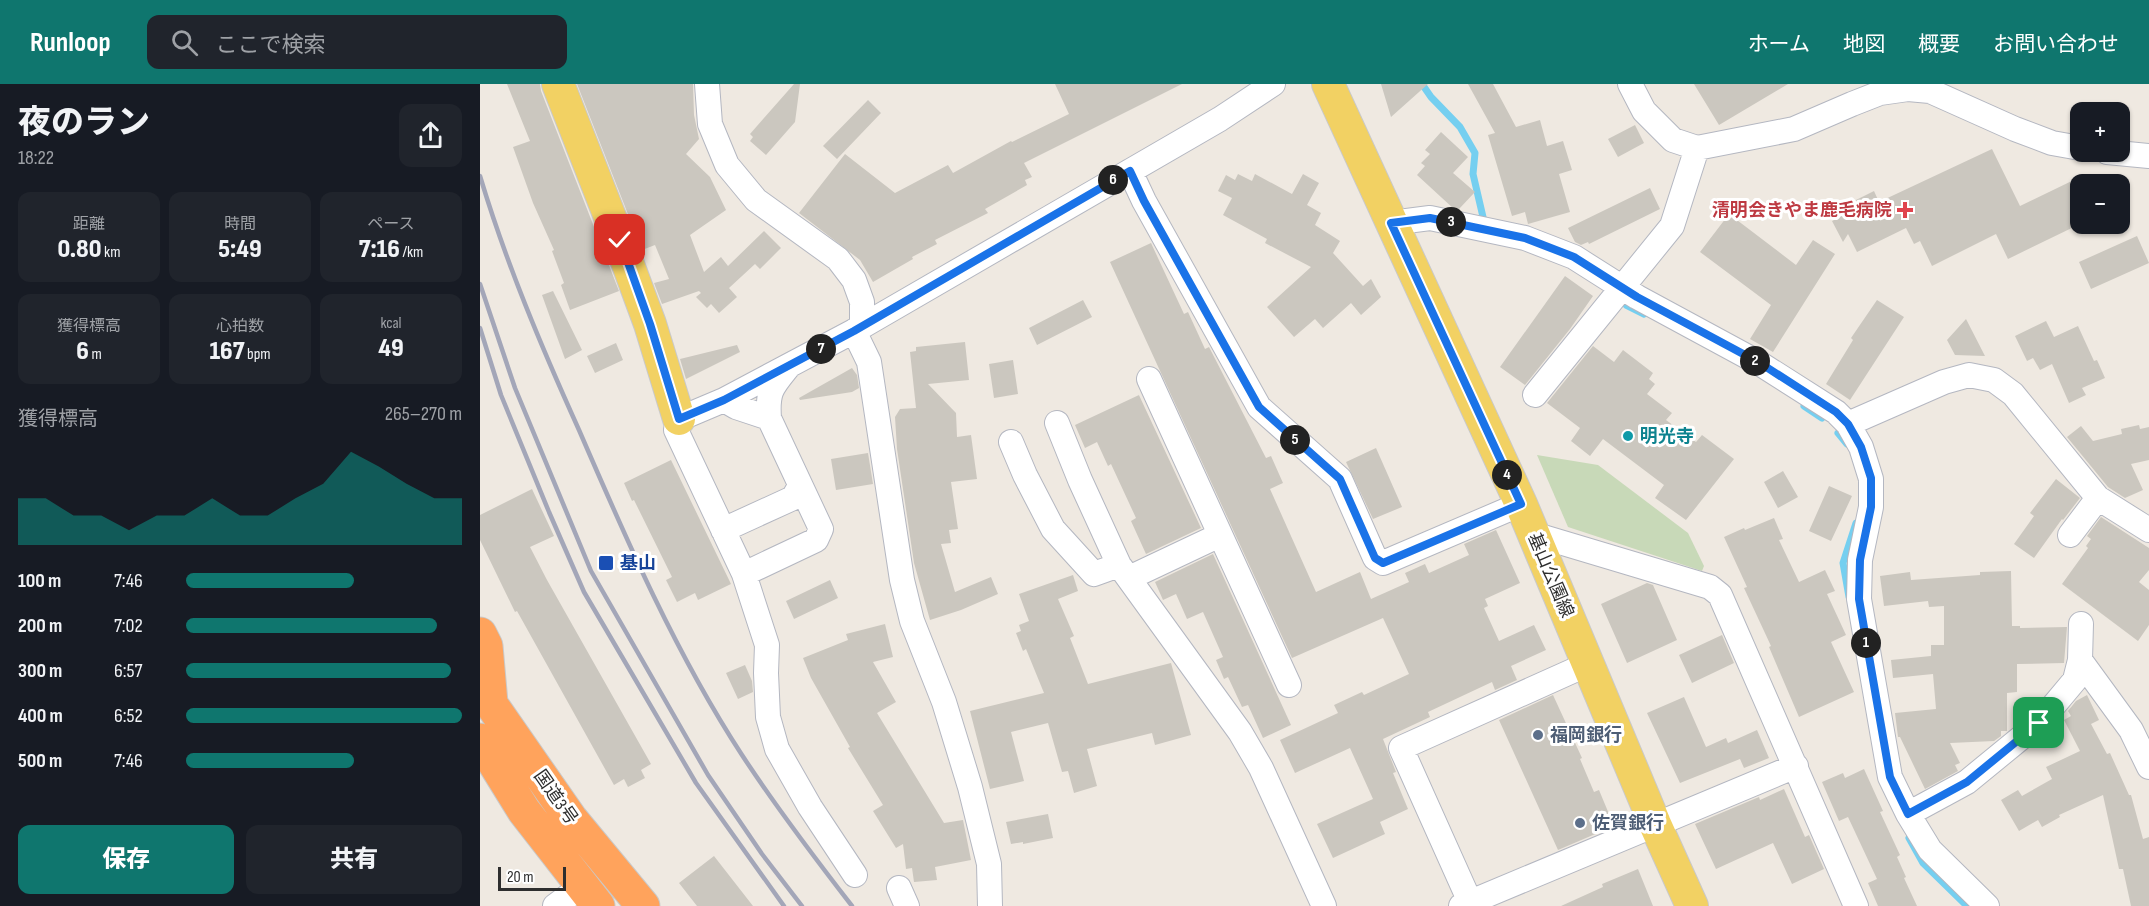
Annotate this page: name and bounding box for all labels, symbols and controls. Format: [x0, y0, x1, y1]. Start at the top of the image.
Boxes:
search box [147, 15, 567, 69]
text: Runloop [30, 26, 111, 59]
icon: search [168, 26, 201, 59]
text: ここで検索 [216, 32, 326, 59]
text: ホーム [1748, 32, 1810, 57]
text: 地図 [1843, 32, 1885, 57]
text: 概要 [1918, 32, 1960, 57]
text: お問い合わせ [1993, 32, 2119, 57]
map controls [2070, 102, 2130, 234]
button: + [2070, 102, 2130, 162]
text: 夜のラン [18, 103, 150, 143]
button: share [399, 104, 462, 167]
text: 18:22 [18, 146, 54, 170]
pin: 6 [1098, 165, 1128, 195]
text: 6 [1109, 170, 1117, 189]
button: − [2070, 174, 2130, 234]
place label: 清明会きやま鹿毛病院 [1712, 200, 1892, 221]
marker: 清明会きやま鹿毛病院 [1896, 201, 1914, 219]
pin: 3 [1436, 207, 1466, 237]
text: 3 [1447, 212, 1455, 231]
pin [594, 214, 645, 265]
text: 距離 [73, 215, 105, 234]
text: 時間 [224, 215, 256, 234]
text: ペース [367, 215, 415, 234]
icon: check [603, 223, 636, 256]
text: 0.80 [58, 234, 102, 265]
text: 5:49 [218, 234, 262, 265]
text: 7:16 [359, 234, 400, 265]
text: km [102, 243, 120, 262]
text: /km [400, 243, 423, 262]
text: kcal [380, 314, 402, 333]
text: 獲得標高 [57, 317, 121, 336]
text: 心拍数 [216, 317, 264, 336]
text: 49 [378, 333, 404, 364]
pin: 7 [806, 334, 836, 364]
text: 6 [76, 336, 89, 367]
text: 167 [209, 336, 244, 367]
text: 7 [818, 339, 824, 358]
text: m [89, 345, 102, 364]
text: bpm [244, 345, 271, 364]
pin: 2 [1740, 346, 1770, 376]
text: 2 [1751, 351, 1759, 370]
text: 265–270 m [385, 402, 462, 426]
text: 獲得標高 [18, 407, 98, 431]
pin: 5 [1280, 425, 1310, 455]
place label: 明光寺 [1640, 426, 1694, 447]
marker: 明光寺 [1621, 429, 1635, 443]
text: 5 [1291, 430, 1299, 449]
pin: 4 [1492, 460, 1522, 490]
text: 4 [1503, 465, 1511, 484]
street label: 基山公園線 [1523, 530, 1578, 621]
place label: 基山 [620, 553, 656, 574]
marker: 基山 [597, 554, 615, 572]
text: 100 m [18, 569, 61, 593]
text: 7:46 [114, 569, 143, 593]
text: 200 m [18, 614, 62, 638]
text: 7:02 [114, 614, 143, 638]
pin: 1 [1851, 628, 1881, 658]
text: 1 [1863, 633, 1869, 652]
text: 300 m [18, 659, 62, 683]
text: 6:57 [114, 659, 142, 683]
pin [2013, 697, 2064, 748]
text: 400 m [18, 704, 63, 728]
text: 6:52 [114, 704, 143, 728]
icon: arrive [2022, 706, 2055, 739]
place label: 福岡銀行 [1550, 724, 1622, 746]
marker: 福岡銀行 [1531, 728, 1545, 742]
text: 500 m [18, 749, 62, 773]
text: 7:46 [114, 749, 143, 773]
street label: 国道3号 [529, 766, 582, 829]
place label: 佐賀銀行 [1592, 812, 1664, 834]
marker: 佐賀銀行 [1573, 816, 1587, 830]
button: 保存 [18, 825, 234, 894]
button: 共有 [246, 825, 462, 894]
scale bar [498, 864, 566, 892]
text: 20 m [507, 868, 534, 887]

